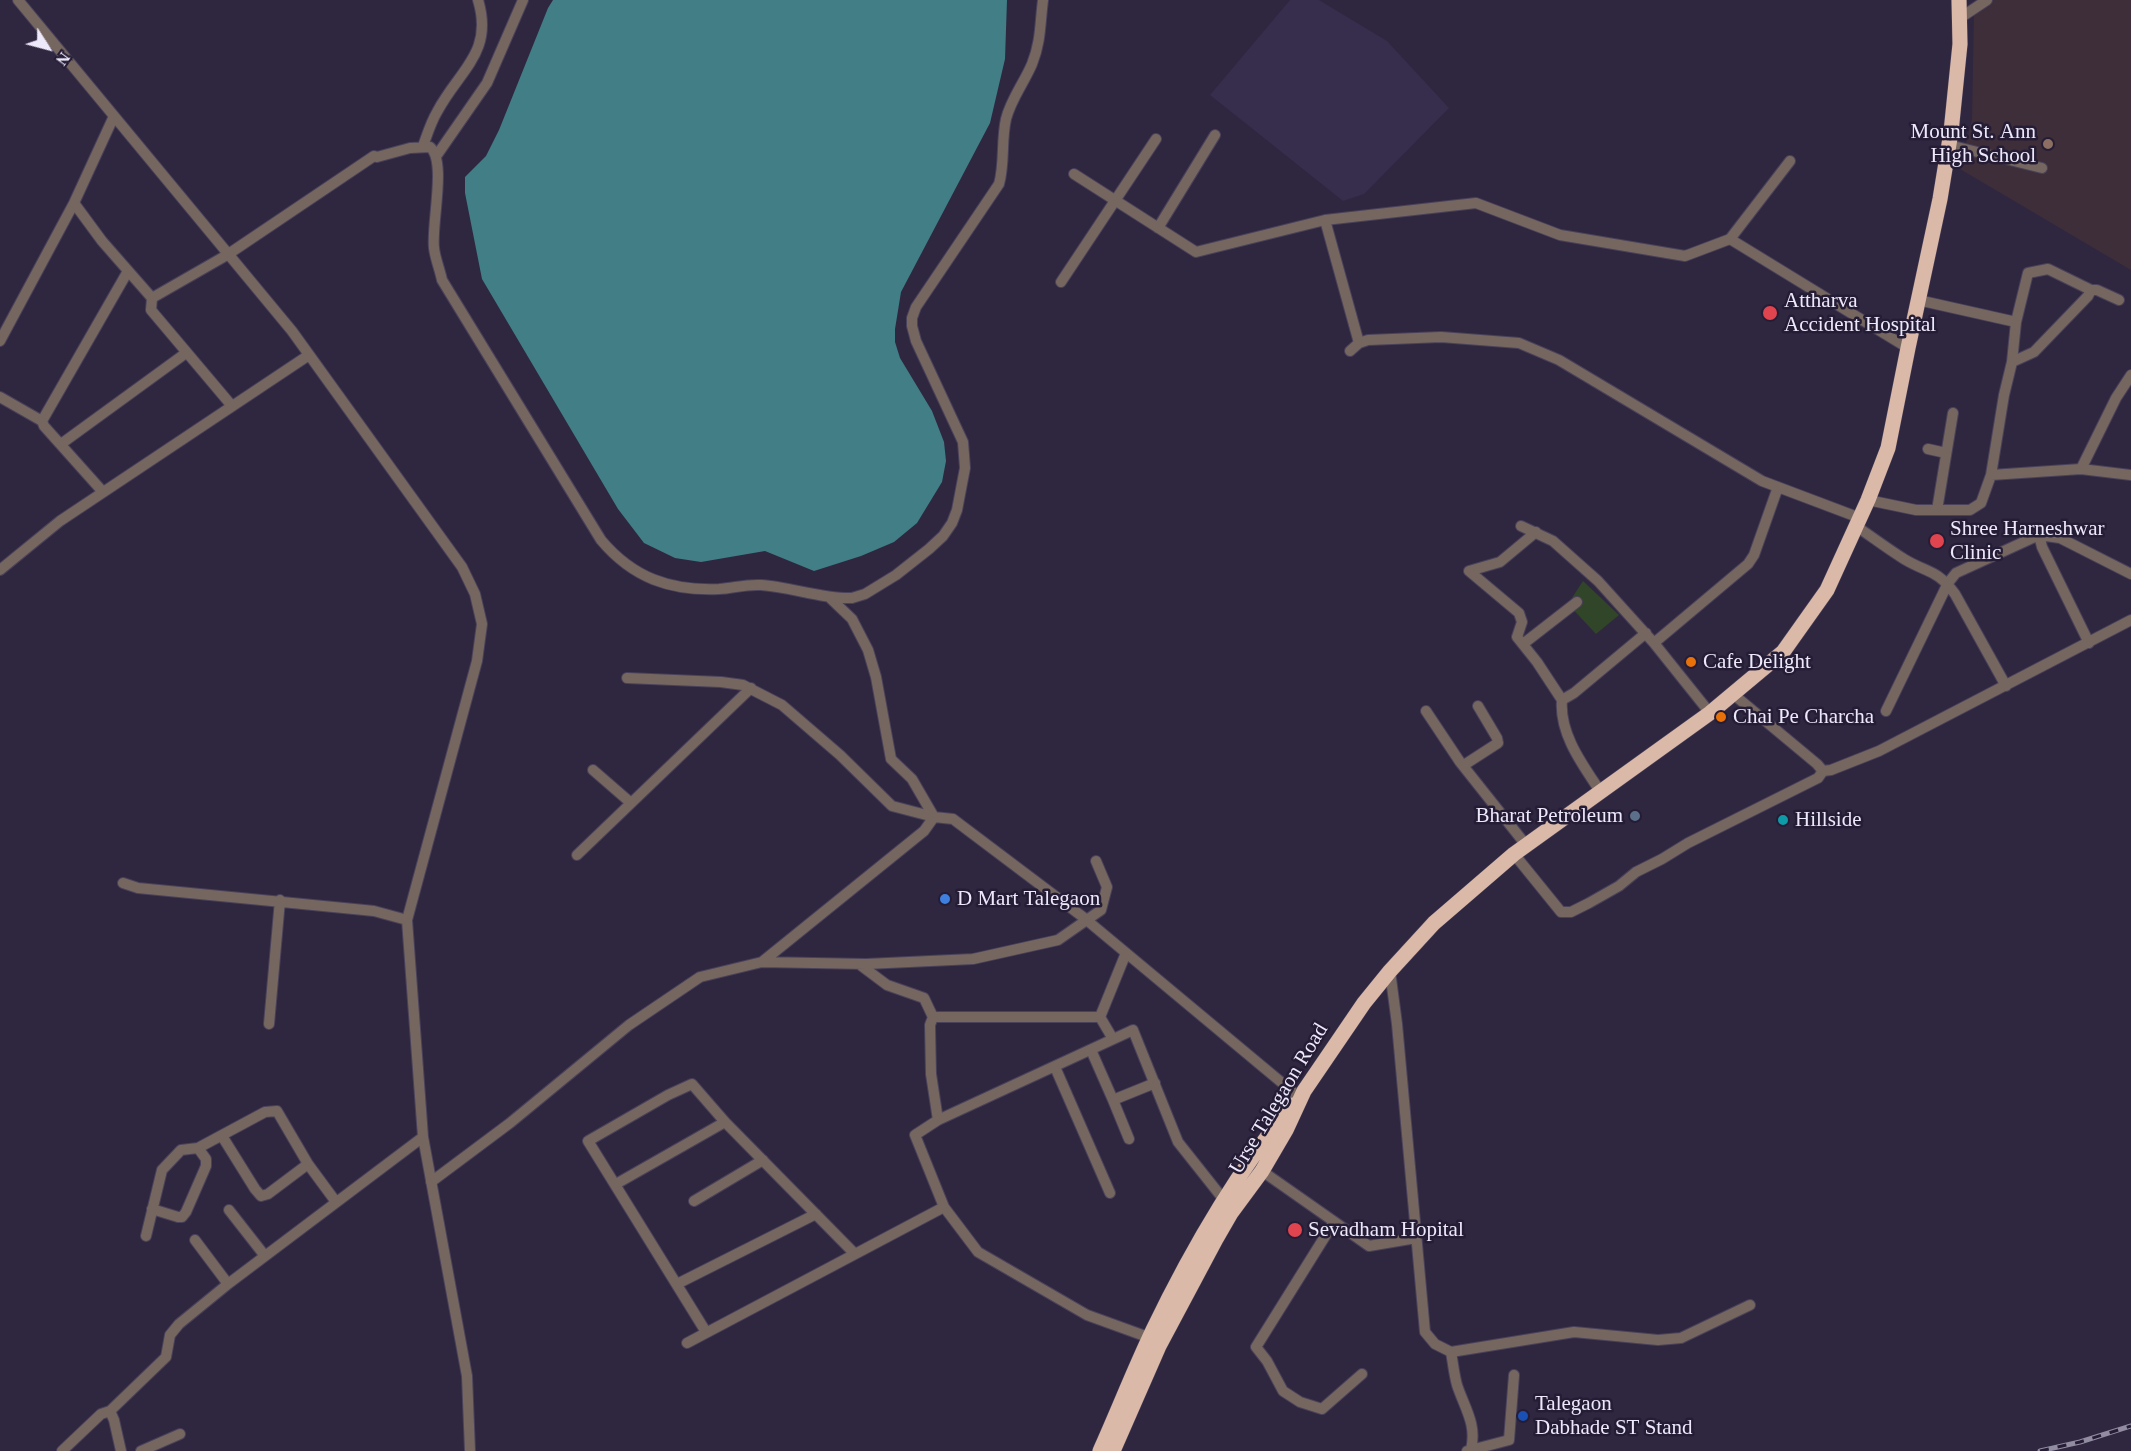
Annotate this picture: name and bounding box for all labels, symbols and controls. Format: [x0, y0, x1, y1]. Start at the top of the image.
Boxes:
north arrow [18, 18, 78, 78]
text: N [53, 49, 73, 69]
place label: Mount St. Ann High School [1911, 119, 2036, 169]
marker: Mount St. Ann High School [2041, 137, 2055, 151]
place label: Attharva Accident Hospital [1784, 288, 1936, 338]
marker: Attharva Accident Hospital [1761, 304, 1779, 322]
place label: Shree Harneshwar Clinic [1950, 516, 2105, 566]
marker: Shree Harneshwar Clinic [1928, 532, 1946, 550]
place label: Cafe Delight [1703, 649, 1811, 675]
marker: Cafe Delight [1684, 655, 1698, 669]
place label: Chai Pe Charcha [1733, 704, 1874, 730]
marker: Chai Pe Charcha [1714, 710, 1728, 724]
place label: Bharat Petroleum [1475, 803, 1623, 829]
place label: Hillside [1795, 807, 1861, 833]
marker: Bharat Petroleum [1628, 809, 1642, 823]
marker: Hillside [1776, 813, 1790, 827]
place label: D Mart Talegaon [957, 886, 1100, 912]
marker: D Mart Talegaon [938, 892, 952, 906]
street label: Urse Talegaon Road [1224, 1019, 1334, 1179]
place label: Sevadham Hopital [1308, 1217, 1464, 1243]
marker: Sevadham Hopital [1286, 1221, 1304, 1239]
place label: Talegaon Dabhade ST Stand [1535, 1391, 1692, 1441]
marker: Talegaon Dabhade ST Stand [1516, 1409, 1530, 1423]

